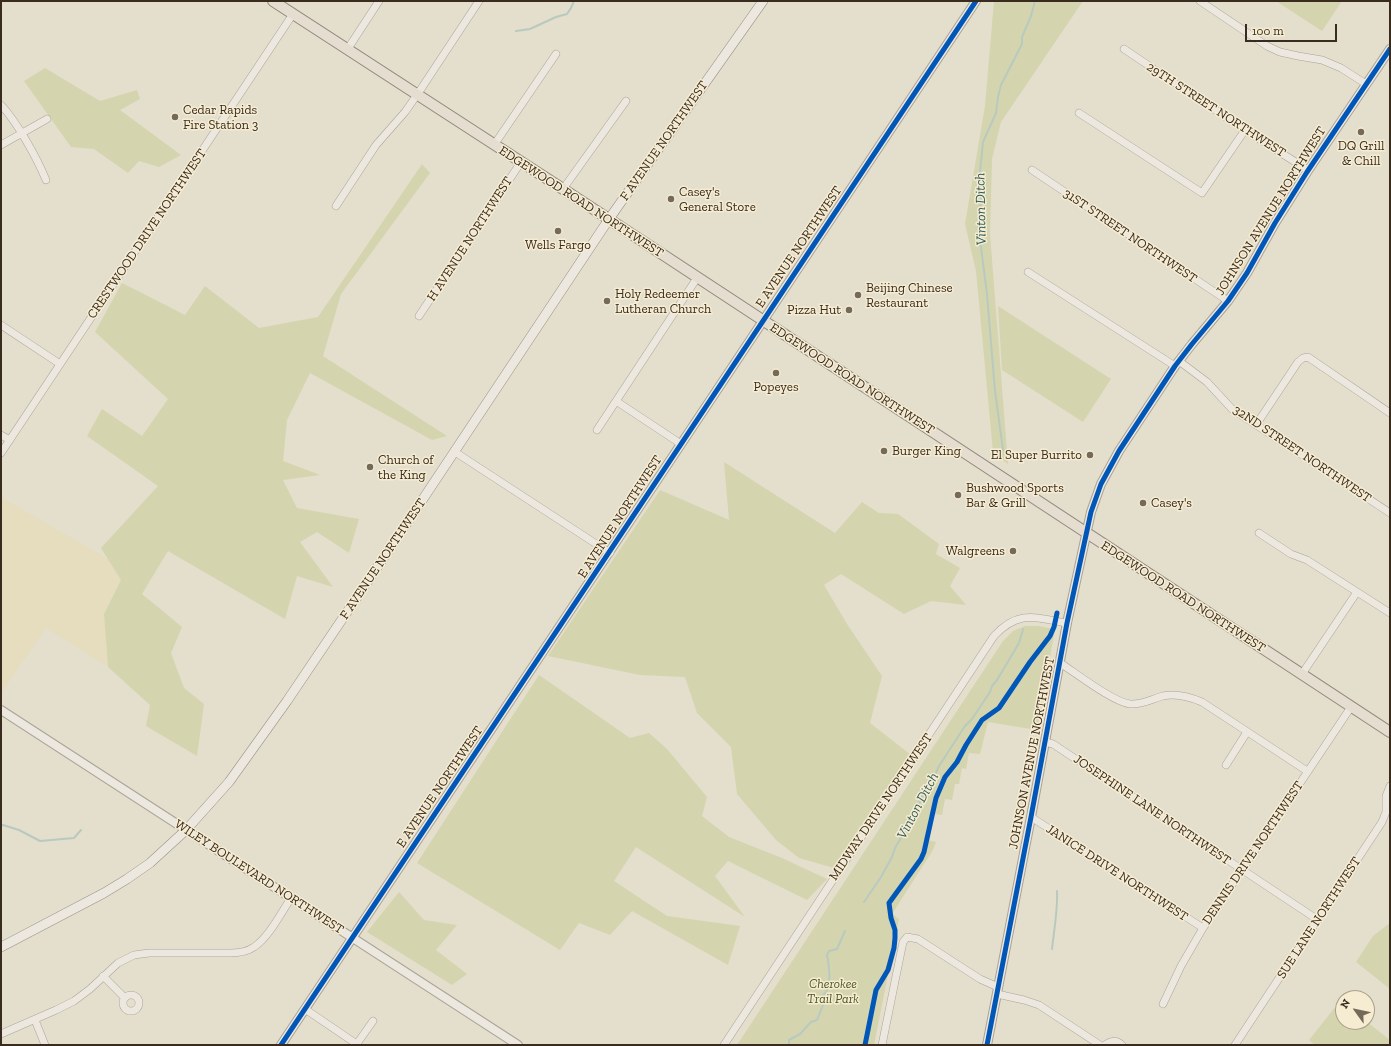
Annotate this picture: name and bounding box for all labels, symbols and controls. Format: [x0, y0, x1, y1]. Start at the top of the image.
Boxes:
scale bar [1247, 16, 1339, 42]
text: 100 m [1252, 24, 1284, 38]
street label: 29TH STREET NORTHWEST [1143, 59, 1289, 161]
street label: F AVENUE NORTHWEST [617, 78, 711, 204]
place label: Cedar Rapids Fire Station 3 [183, 102, 258, 133]
marker: Cedar Rapids Fire Station 3 [170, 112, 180, 122]
street label: JOHNSON AVENUE NORTHWEST [1213, 124, 1329, 298]
marker: DQ Grill & Chill [1356, 127, 1366, 137]
place label: DQ Grill & Chill [1338, 138, 1384, 169]
street label: EDGEWOOD ROAD NORTHWEST [496, 143, 666, 261]
street label: CRESTWOOD DRIVE NORTHWEST [84, 146, 210, 322]
water label: Vinton Ditch [972, 173, 990, 245]
street label: H AVENUE NORTHWEST [424, 174, 516, 304]
street label: E AVENUE NORTHWEST [753, 183, 845, 311]
place label: Casey's General Store [679, 184, 756, 215]
street label: 31ST STREET NORTHWEST [1060, 185, 1200, 287]
marker: Casey's General Store [666, 194, 676, 204]
marker: Wells Fargo [553, 226, 563, 236]
place label: Wells Fargo [525, 237, 591, 253]
place label: Beijing Chinese Restaurant [866, 280, 953, 311]
place label: Holy Redeemer Lutheran Church [615, 286, 711, 317]
marker: Beijing Chinese Restaurant [853, 290, 863, 300]
marker: Holy Redeemer Lutheran Church [602, 296, 612, 306]
place label: Pizza Hut [787, 302, 841, 318]
marker: Pizza Hut [844, 305, 854, 315]
street label: EDGEWOOD ROAD NORTHWEST [767, 320, 937, 438]
marker: Popeyes [771, 368, 781, 378]
place label: Popeyes [753, 379, 799, 395]
street label: 32ND STREET NORTHWEST [1230, 402, 1374, 506]
place label: Burger King [892, 443, 961, 459]
marker: Burger King [879, 446, 889, 456]
place label: El Super Burrito [991, 447, 1082, 463]
marker: El Super Burrito [1085, 450, 1095, 460]
place label: Church of the King [378, 452, 433, 483]
street label: E AVENUE NORTHWEST [575, 453, 665, 581]
marker: Church of the King [365, 462, 375, 472]
place label: Bushwood Sports Bar & Grill [966, 480, 1064, 511]
marker: Bushwood Sports Bar & Grill [953, 490, 963, 500]
place label: Casey's [1151, 495, 1192, 511]
street label: F AVENUE NORTHWEST [337, 496, 429, 622]
marker: Casey's [1138, 498, 1148, 508]
street label: EDGEWOOD ROAD NORTHWEST [1098, 538, 1268, 656]
place label: Walgreens [946, 543, 1005, 559]
marker: Walgreens [1008, 546, 1018, 556]
street label: JOHNSON AVENUE NORTHWEST [1006, 655, 1058, 851]
street label: E AVENUE NORTHWEST [394, 723, 486, 851]
street label: MIDWAY DRIVE NORTHWEST [826, 731, 936, 883]
street label: JOSEPHINE LANE NORTHWEST [1070, 751, 1234, 869]
water label: Vinton Ditch [894, 770, 942, 842]
street label: DENNIS DRIVE NORTHWEST [1199, 778, 1307, 928]
street label: WILEY BOULEVARD NORTHWEST [171, 816, 347, 938]
street label: JANICE DRIVE NORTHWEST [1043, 821, 1191, 925]
street label: SUE LANE NORTHWEST [1274, 854, 1364, 982]
park label: Cherokee Trail Park [807, 976, 859, 1007]
north arrow [1335, 990, 1375, 1030]
text: N [1338, 997, 1353, 1011]

